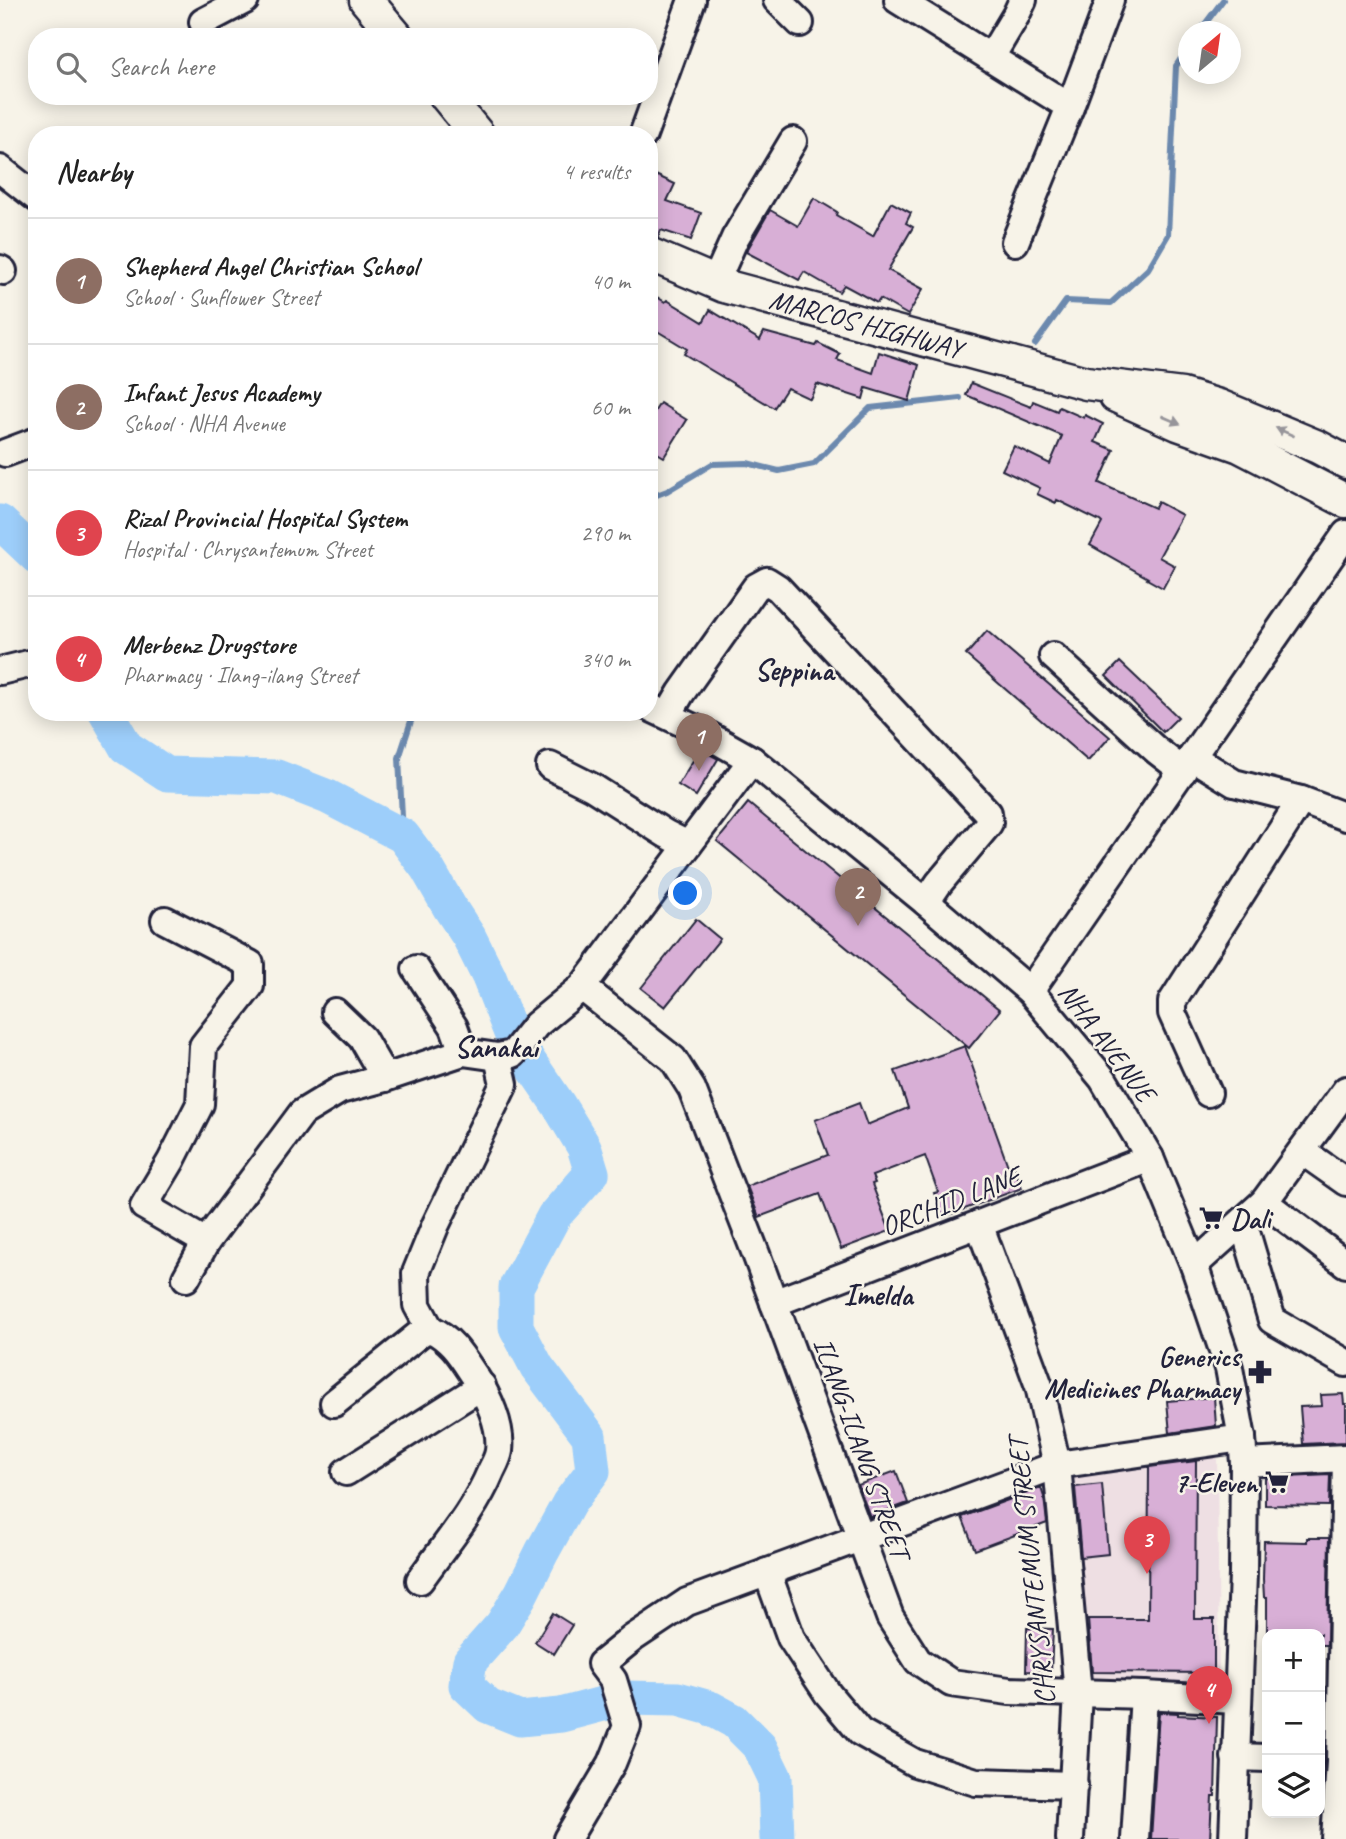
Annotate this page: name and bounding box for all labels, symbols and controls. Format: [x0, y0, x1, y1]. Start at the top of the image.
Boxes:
north arrow [1178, 21, 1241, 84]
search box [28, 28, 658, 105]
icon: search [52, 48, 90, 86]
text: Search here [108, 50, 214, 83]
text: Nearby [56, 153, 132, 191]
text: 4 results [563, 157, 630, 186]
text: Shepherd Angel Christian School [123, 250, 418, 283]
text: 1 [74, 267, 84, 296]
text: 40 m [591, 267, 630, 296]
street label: MARCOS HIGHWAY [766, 281, 970, 368]
text: School · Sunflower Street [123, 283, 319, 312]
text: Infant Jesus Academy [123, 376, 320, 409]
text: 2 [74, 393, 84, 422]
text: 60 m [591, 393, 630, 422]
text: School · NHA Avenue [123, 409, 285, 438]
one-way arrow [1160, 415, 1181, 426]
one-way arrow [1274, 427, 1295, 438]
text: Rizal Provincial Hospital System [123, 502, 407, 535]
text: 3 [74, 519, 84, 548]
text: 290 m [581, 519, 630, 548]
text: Hospital · Chrysantemum Street [123, 535, 373, 564]
text: Merbenz Drugstore [123, 628, 296, 661]
text: 4 [74, 645, 84, 674]
text: 340 m [581, 645, 630, 674]
district label: Seppina [754, 651, 836, 689]
text: Pharmacy · Ilang-ilang Street [123, 661, 358, 690]
pin: 1 [676, 713, 722, 771]
pin: 2 [835, 868, 881, 926]
your location [668, 876, 702, 910]
street label: NHA AVENUE [1051, 975, 1165, 1112]
district label: Sanakai [454, 1028, 542, 1066]
street label: ORCHID LANE [876, 1157, 1029, 1244]
place label: Dali [1231, 1201, 1274, 1236]
supermarket icon: Dali [1197, 1204, 1225, 1232]
district label: Imelda [843, 1276, 915, 1314]
street label: ILANG-ILANG STREET [806, 1333, 920, 1569]
place label: Generics Medicines Pharmacy [1044, 1339, 1243, 1406]
pharmacy icon: Generics Medicines Pharmacy [1246, 1358, 1274, 1386]
street label: CHRYSANTEMUM STREET [999, 1430, 1062, 1706]
place label: 7-Eleven [1175, 1465, 1259, 1500]
supermarket icon: 7-Eleven [1263, 1468, 1291, 1496]
pin: 3 [1124, 1516, 1170, 1574]
map controls [1262, 1629, 1325, 1818]
button: + [1262, 1629, 1325, 1692]
pin: 4 [1186, 1666, 1232, 1724]
button: − [1262, 1692, 1325, 1755]
button: layers [1262, 1755, 1325, 1818]

